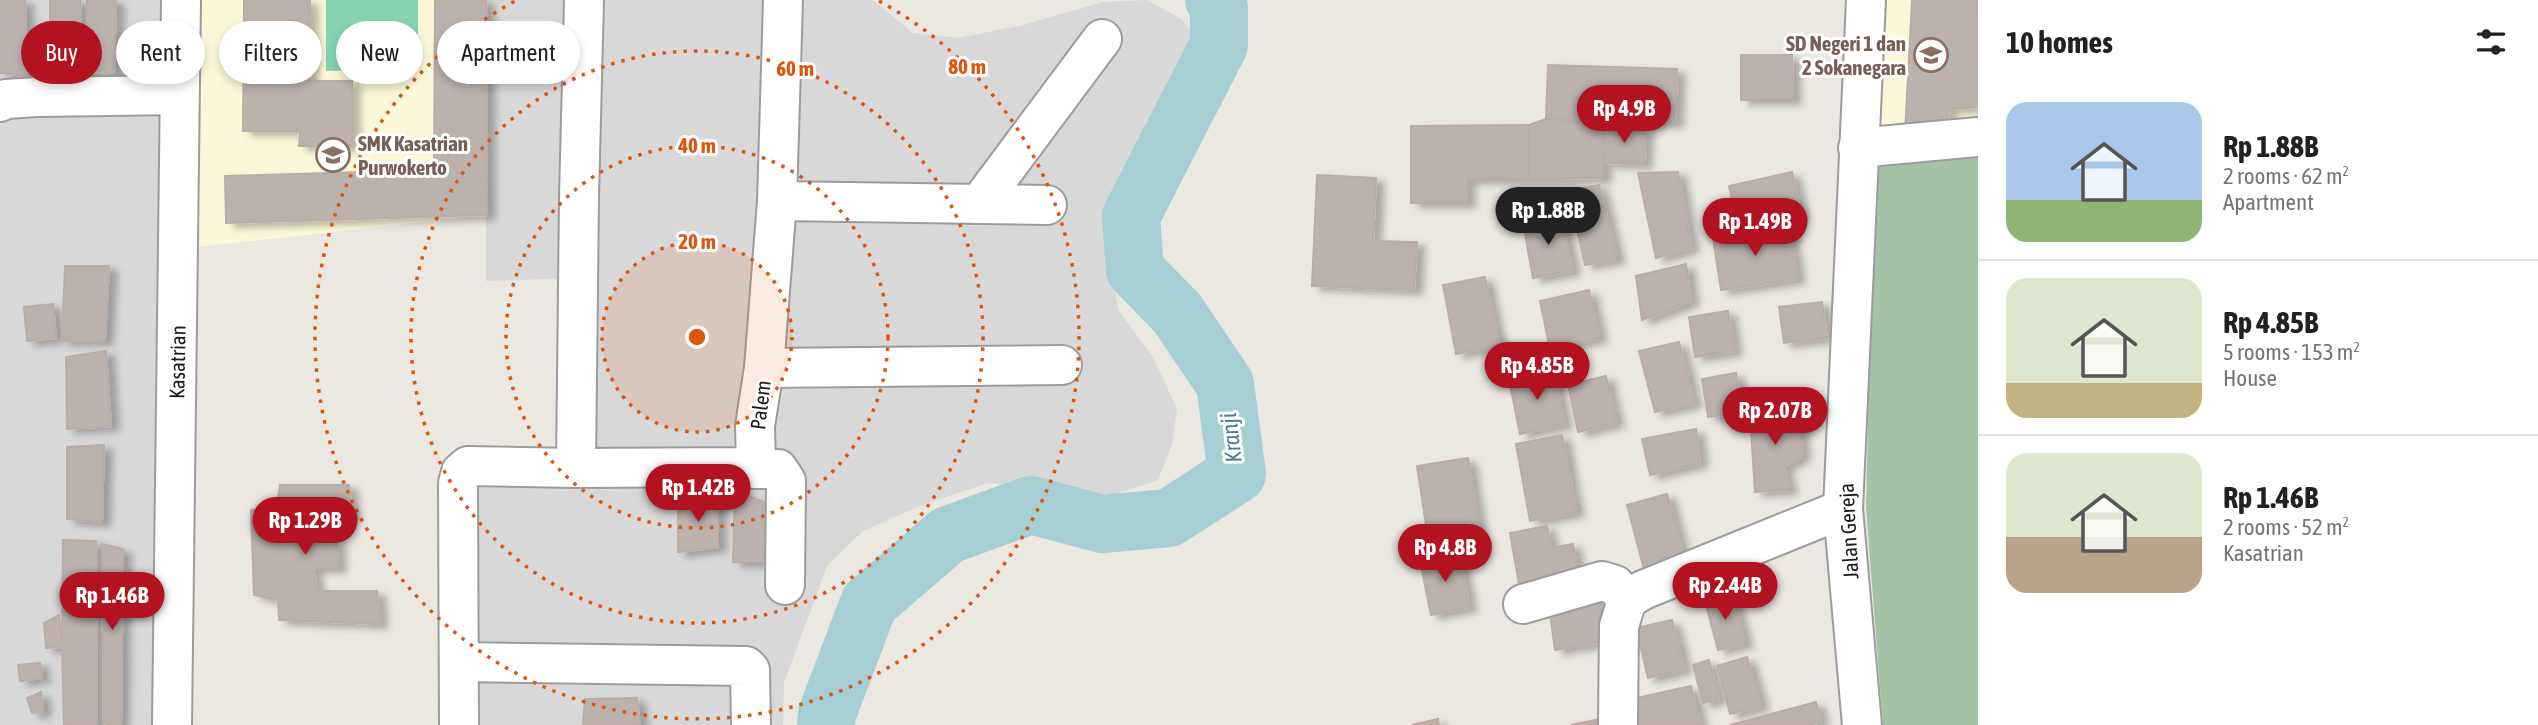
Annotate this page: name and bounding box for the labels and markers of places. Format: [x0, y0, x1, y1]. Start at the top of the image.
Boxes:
place label: SD Negeri 1 dan 2 Sokanegara [1786, 31, 1906, 79]
school or university icon: SD Negeri 1 dan 2 Sokanegara [1912, 36, 1950, 74]
pin: Rp 4.9B [1559, 86, 1689, 145]
place label: SMK Kasatrian Purwokerto [358, 131, 468, 179]
school or university icon: SMK Kasatrian Purwokerto [314, 136, 352, 174]
pin: Rp 1.88B [1476, 188, 1620, 247]
pin: Rp 1.49B [1683, 198, 1827, 258]
centre of rings [685, 325, 709, 349]
pin: Rp 4.85B [1465, 342, 1609, 402]
pin: Rp 2.07B [1703, 388, 1847, 447]
pin: Rp 1.42B [626, 464, 770, 524]
pin: Rp 1.29B [233, 498, 377, 557]
pin: Rp 4.8B [1380, 524, 1510, 584]
pin: Rp 2.44B [1653, 562, 1797, 622]
pin: Rp 1.46B [40, 572, 184, 632]

